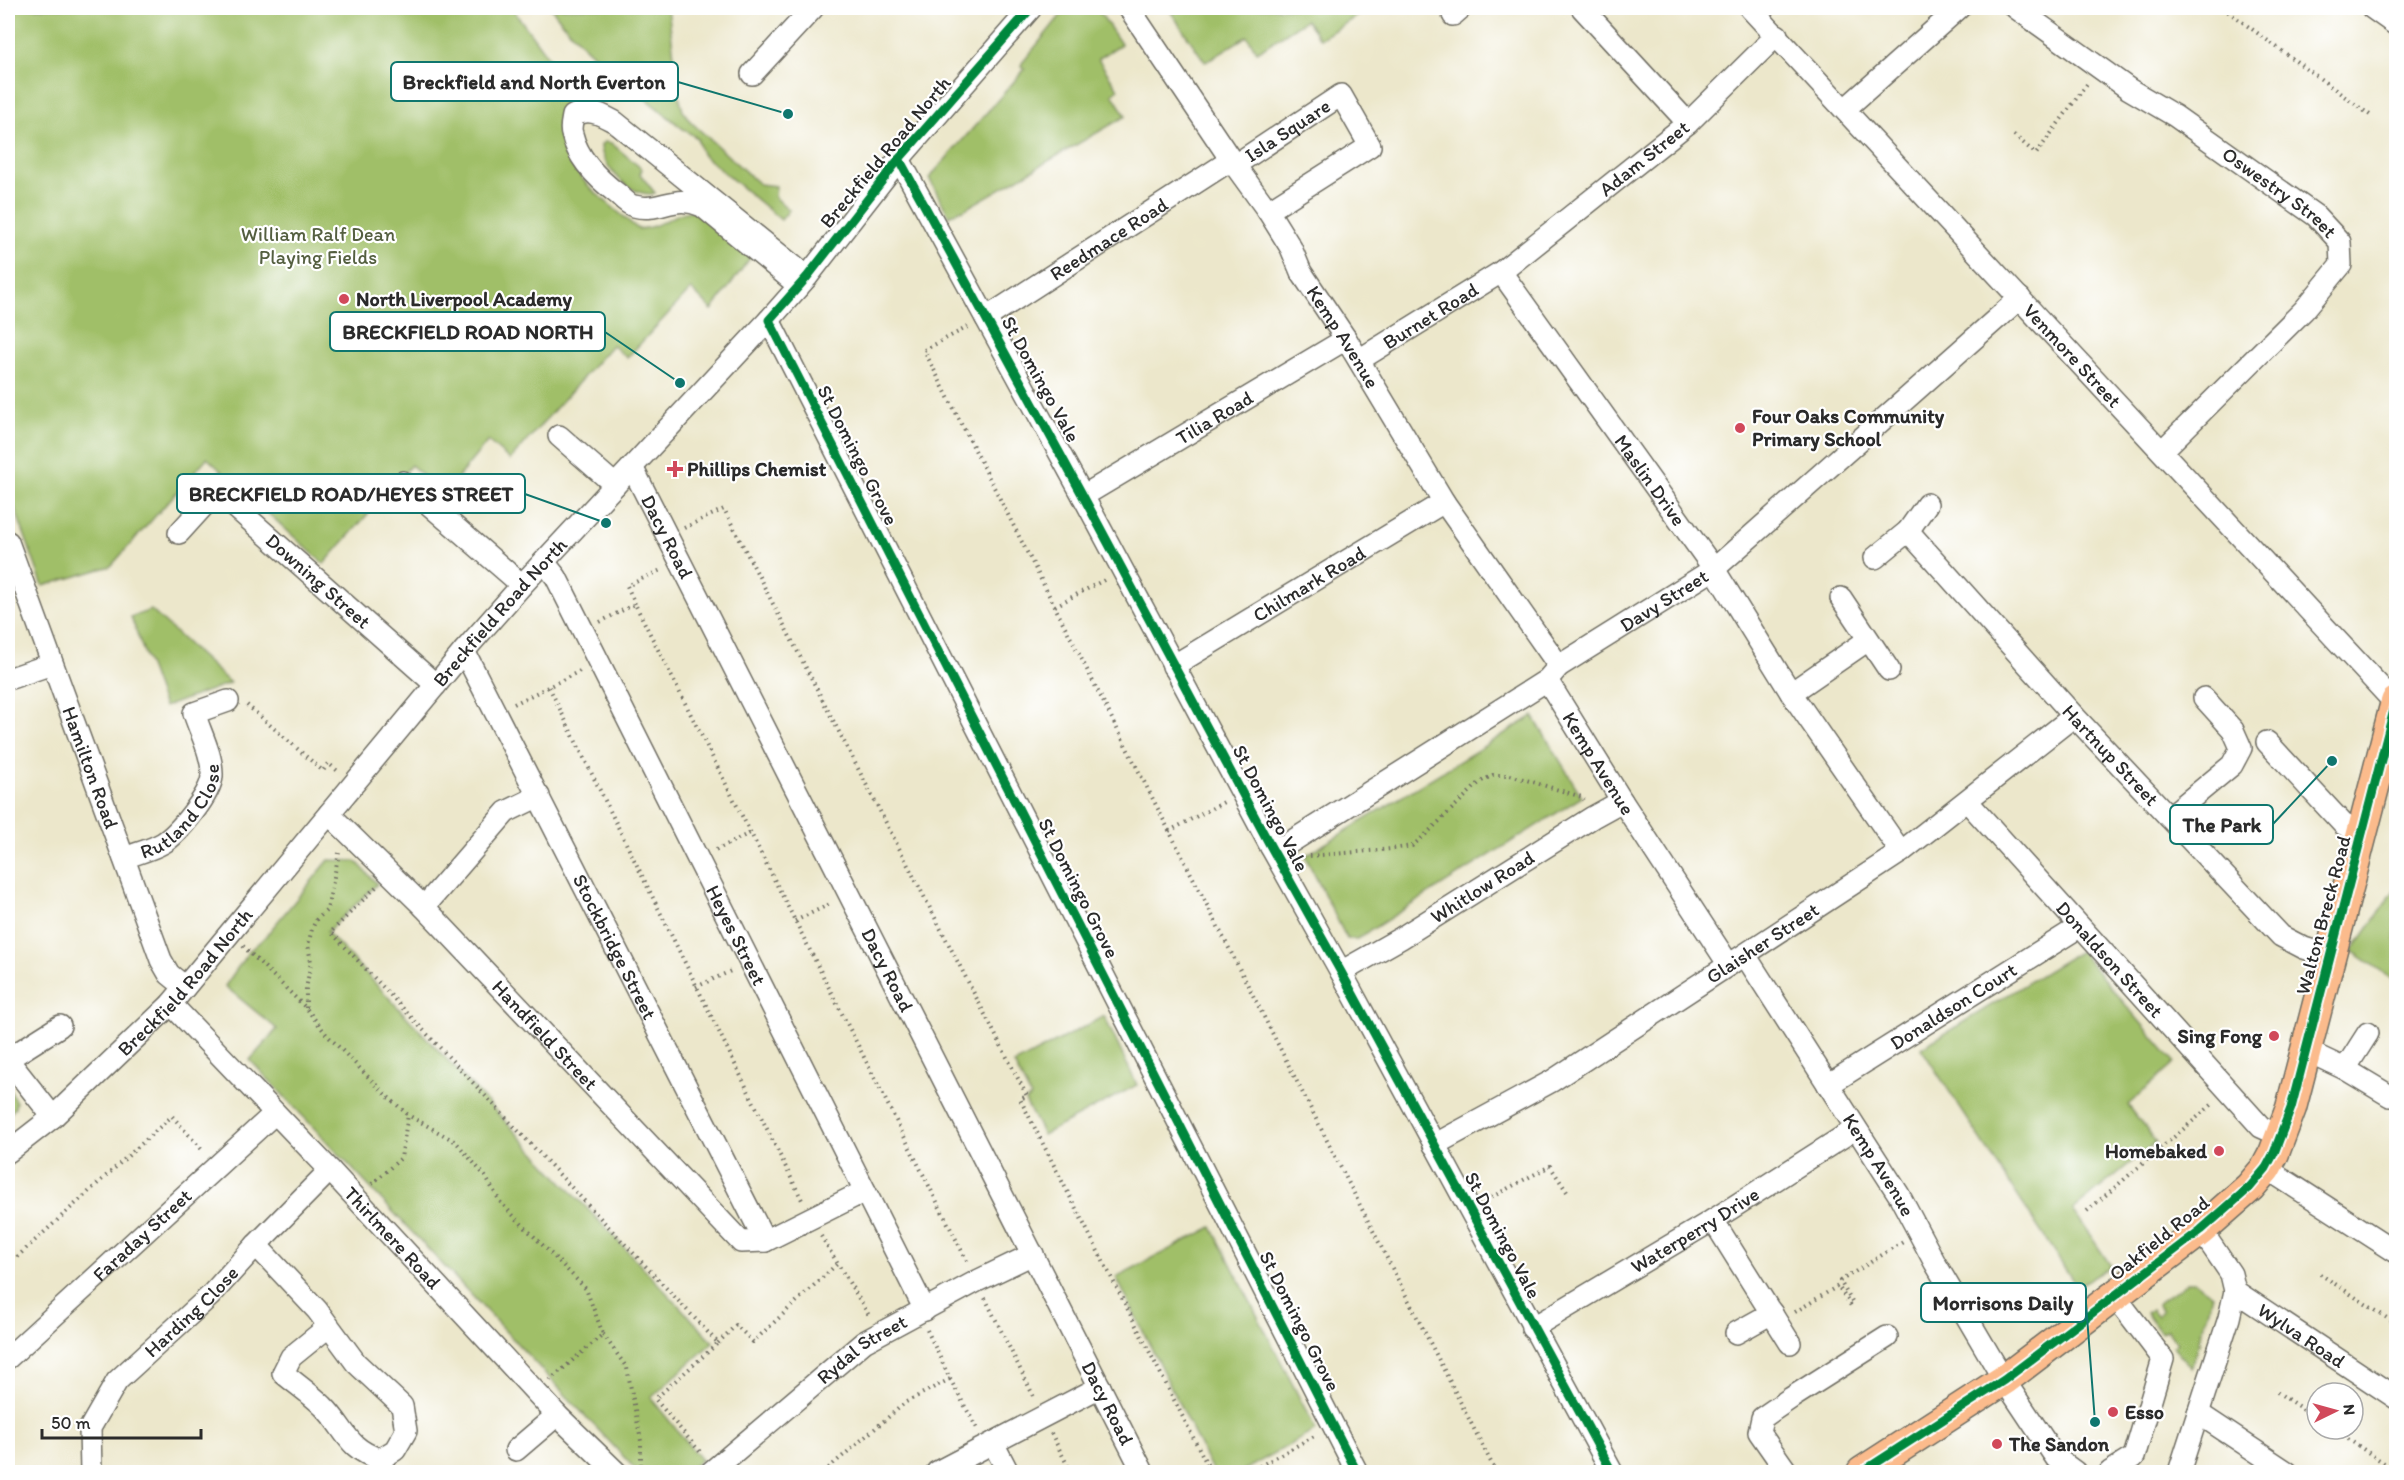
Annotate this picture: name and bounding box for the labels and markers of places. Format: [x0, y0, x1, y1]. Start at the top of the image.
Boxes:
callout: Breckfield and North Everton [391, 62, 678, 101]
place label: North Liverpool Academy [356, 287, 573, 312]
marker: North Liverpool Academy [337, 292, 351, 306]
callout: BRECKFIELD ROAD NORTH [330, 312, 605, 351]
place label: Four Oaks Community Primary School [1752, 404, 1945, 452]
marker: Four Oaks Community Primary School [1733, 421, 1747, 435]
place label: Phillips Chemist [687, 457, 827, 482]
marker: Phillips Chemist [668, 462, 682, 476]
callout: BRECKFIELD ROAD/HEYES STREET [177, 474, 525, 513]
callout: The Park [2170, 805, 2273, 844]
place label: Sing Fong [2178, 1024, 2263, 1049]
marker: Sing Fong [2267, 1029, 2281, 1043]
place label: Homebaked [2105, 1139, 2208, 1163]
marker: Homebaked [2212, 1144, 2226, 1158]
callout: Morrisons Daily [1921, 1283, 2086, 1322]
place label: Esso [2125, 1400, 2164, 1424]
marker: Esso [2106, 1405, 2120, 1419]
place label: The Sandon [2008, 1432, 2110, 1456]
marker: The Sandon [1990, 1437, 2004, 1451]

